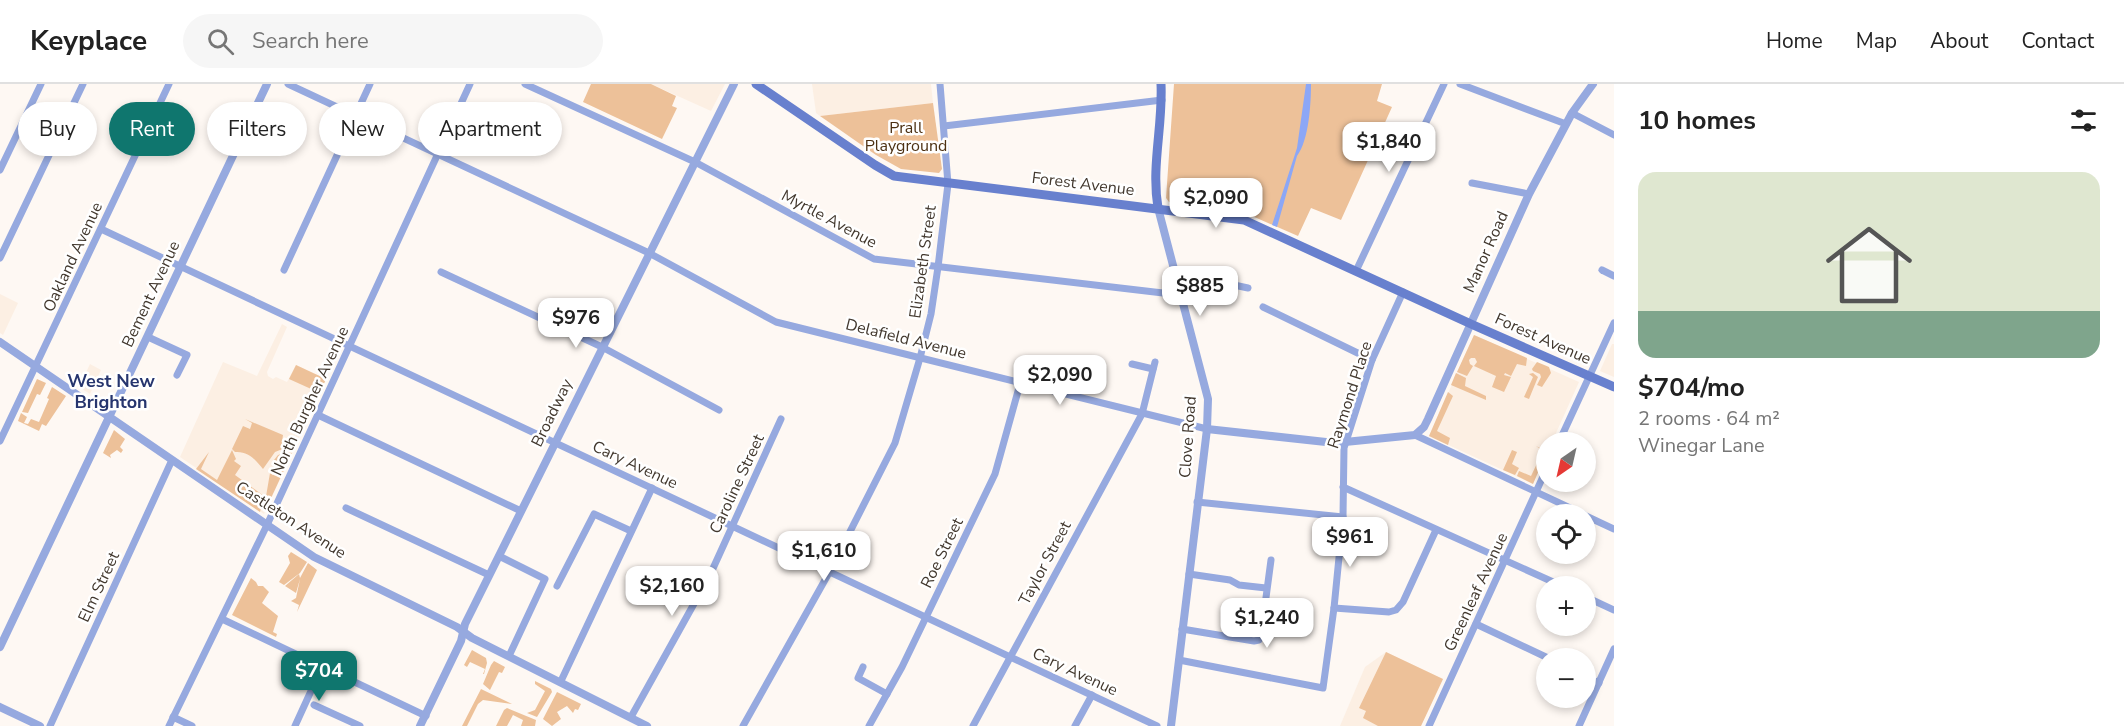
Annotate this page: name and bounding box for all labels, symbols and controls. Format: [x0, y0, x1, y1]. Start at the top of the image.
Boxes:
search box [183, 14, 603, 68]
text: Keyplace [30, 22, 147, 60]
icon: search [204, 25, 237, 58]
text: Search here [252, 26, 369, 56]
text: Home [1766, 27, 1823, 55]
text: Map [1856, 27, 1897, 55]
text: About [1930, 27, 1988, 55]
text: Contact [2021, 27, 2094, 55]
chip: Buy [18, 102, 97, 156]
chip: Rent [109, 102, 195, 156]
chip: Filters [207, 102, 307, 156]
chip: New [319, 102, 406, 156]
chip: Apartment [418, 102, 562, 156]
text: 10 homes [1638, 103, 1756, 138]
icon: filters [2067, 104, 2100, 137]
park label: Prall Playground [865, 117, 947, 157]
pin: $1,840 [1340, 122, 1438, 173]
text: $1,840 [1357, 128, 1421, 155]
street label: Forest Avenue [1030, 167, 1136, 201]
pin: $2,090 [1167, 178, 1265, 229]
text: $2,090 [1184, 184, 1248, 211]
street label: Myrtle Avenue [777, 185, 881, 253]
street label: Oakland Avenue [38, 198, 108, 316]
street label: Elizabeth Street [904, 204, 942, 320]
street label: Manor Road [1458, 208, 1514, 296]
icon: home [1815, 211, 1923, 319]
street label: Bement Avenue [117, 237, 185, 351]
pin: $885 [1164, 266, 1236, 317]
text: $885 [1176, 272, 1224, 299]
pin: $976 [540, 298, 612, 349]
text: $976 [552, 304, 600, 331]
street label: Forest Avenue [1491, 308, 1595, 370]
street label: Delafield Avenue [843, 313, 969, 365]
street label: North Burgher Avenue [266, 323, 354, 479]
street label: Raymond Place [1322, 339, 1378, 451]
pin: $2,090 [1011, 355, 1109, 406]
text: $2,090 [1028, 361, 1092, 388]
district label: West New Brighton [67, 369, 155, 414]
text: $704/mo [1638, 370, 1745, 405]
street label: Broadway [526, 375, 578, 451]
street label: Clove Road [1174, 395, 1202, 479]
text: 2 rooms · 64 m² [1638, 405, 1780, 432]
street label: Caroline Street [704, 430, 770, 537]
north arrow [1536, 432, 1596, 492]
map controls [1536, 432, 1596, 708]
text: Winegar Lane [1638, 432, 1765, 459]
street label: Cary Avenue [589, 436, 681, 494]
street label: Castleton Avenue [232, 476, 350, 564]
button: locate [1536, 504, 1596, 564]
street label: Roe Street [916, 514, 969, 592]
street label: Taylor Street [1014, 517, 1077, 609]
pin: $961 [1314, 517, 1386, 568]
text: $961 [1326, 523, 1374, 550]
street label: Greenleaf Avenue [1439, 529, 1513, 655]
pin: $1,610 [775, 531, 873, 582]
text: $1,610 [792, 537, 856, 564]
street label: Elm Street [73, 548, 125, 626]
pin: $2,160 [623, 566, 721, 617]
text: $2,160 [640, 572, 704, 599]
button: + [1536, 576, 1596, 636]
pin: $1,240 [1218, 598, 1316, 649]
text: $1,240 [1235, 604, 1299, 631]
street label: Cary Avenue [1029, 643, 1121, 701]
button: − [1536, 648, 1596, 708]
pin: $704 [283, 651, 355, 702]
text: $704 [295, 657, 343, 684]

